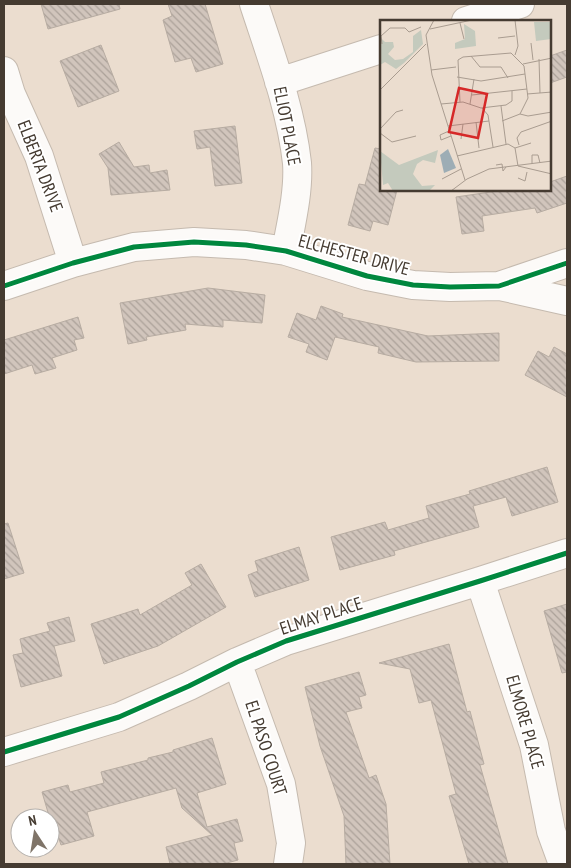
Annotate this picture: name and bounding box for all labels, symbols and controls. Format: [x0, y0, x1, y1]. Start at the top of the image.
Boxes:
inset map [380, 20, 551, 191]
street label: ELIOT PLACE [269, 85, 306, 167]
street label: ELBERTA DRIVE [12, 117, 68, 215]
street label: ELCHESTER DRIVE [296, 229, 412, 280]
street label: ELMAY PLACE [277, 591, 365, 640]
street label: ELMORE PLACE [501, 672, 550, 771]
street label: EL PASO COURT [240, 697, 293, 798]
north arrow [10, 808, 60, 858]
text: N [27, 811, 38, 830]

